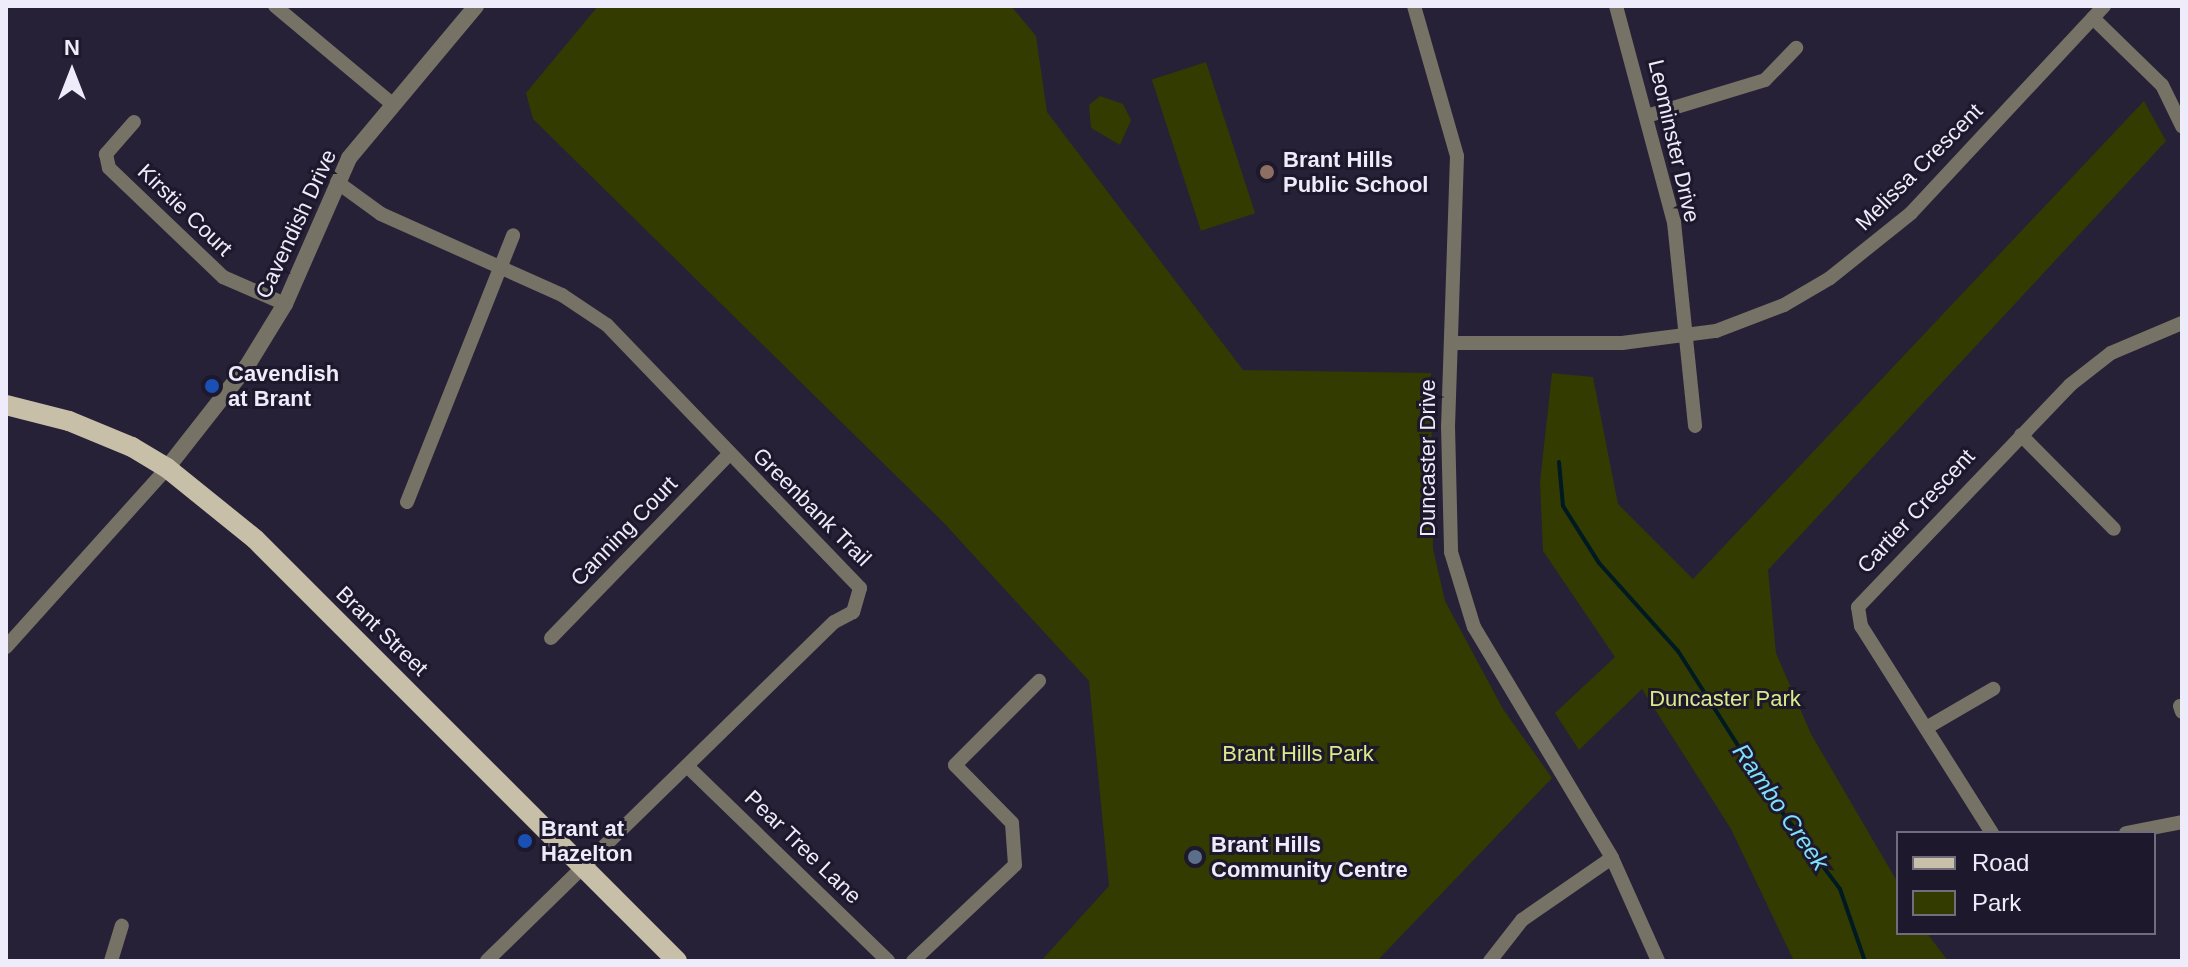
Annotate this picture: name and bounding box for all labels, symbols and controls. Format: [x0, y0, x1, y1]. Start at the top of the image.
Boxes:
north arrow [32, 32, 112, 112]
text: N [64, 35, 80, 60]
street label: Leominster Drive [1642, 57, 1706, 225]
street label: Melissa Crescent [1850, 98, 1988, 236]
street label: Cavendish Drive [250, 145, 342, 303]
place label: Brant Hills Public School [1283, 146, 1428, 198]
street label: Kirstie Court [132, 158, 238, 262]
marker: Brant Hills Public School [1258, 163, 1276, 181]
place label: Cavendish at Brant [228, 360, 339, 412]
marker: Cavendish at Brant [203, 377, 221, 395]
street label: Duncaster Drive [1415, 379, 1441, 537]
street label: Greenbank Trail [747, 442, 877, 572]
street label: Cartier Crescent [1852, 443, 1980, 579]
street label: Canning Court [565, 471, 683, 591]
street label: Brant Street [331, 581, 433, 681]
park label: Duncaster Park [1649, 686, 1801, 712]
water label: Rambo Creek [1727, 738, 1835, 876]
park label: Brant Hills Park [1222, 741, 1374, 767]
street label: Pear Tree Lane [739, 785, 867, 909]
place label: Brant at Hazelton [541, 815, 633, 866]
place label: Brant Hills Community Centre [1211, 831, 1408, 882]
legend [1896, 831, 2156, 935]
marker: Brant at Hazelton [516, 832, 534, 850]
marker: Brant Hills Community Centre [1186, 848, 1204, 866]
text: Road [1972, 849, 2029, 876]
text: Park [1972, 889, 2021, 916]

